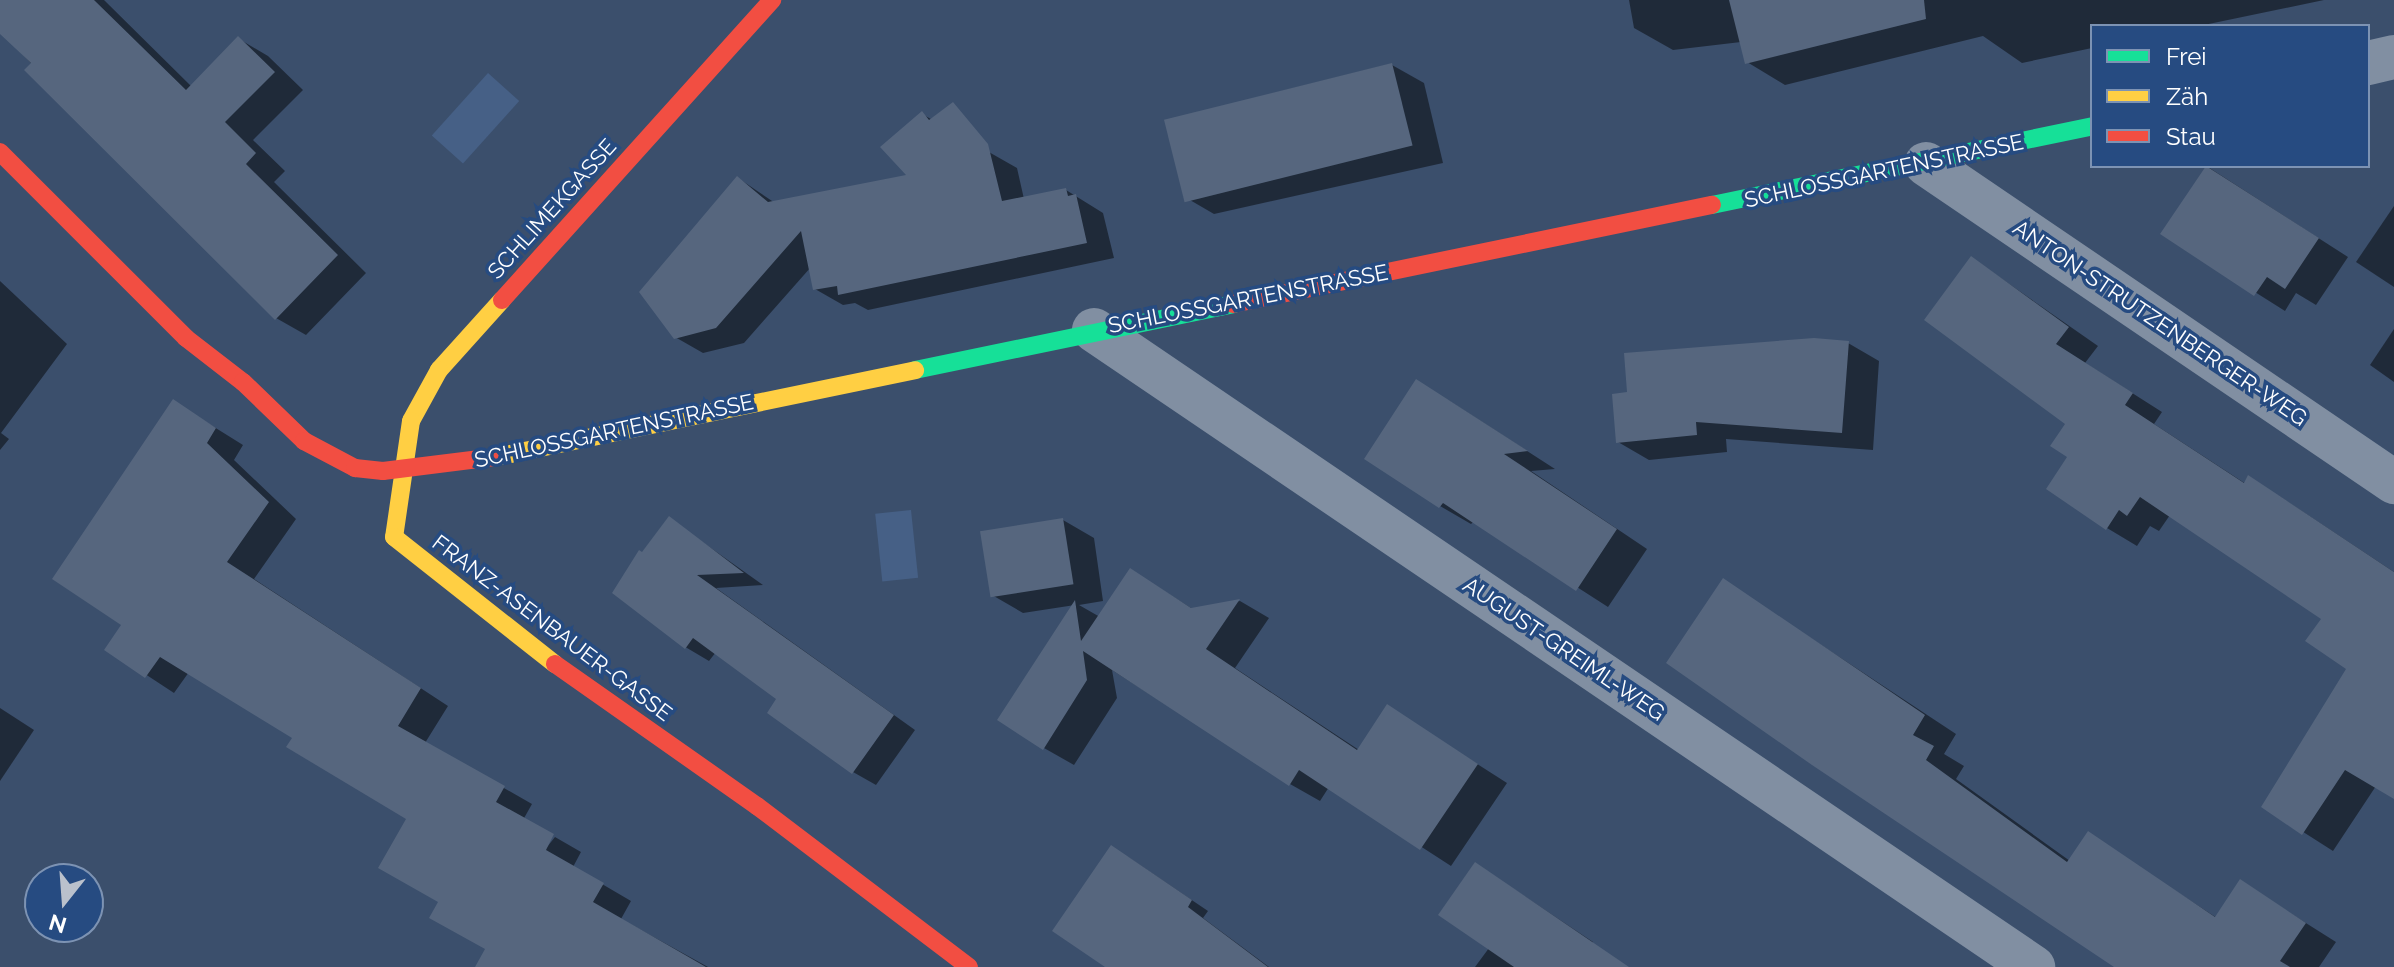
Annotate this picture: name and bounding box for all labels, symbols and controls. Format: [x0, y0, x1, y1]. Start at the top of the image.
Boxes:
legend [2090, 24, 2370, 168]
text: Frei [2166, 42, 2207, 71]
text: Zäh [2166, 82, 2208, 111]
text: Stau [2166, 122, 2216, 151]
street label: SCHLOSSGARTENSTRASSE [1742, 129, 2026, 213]
street label: SCHLIMEKGASSE [482, 133, 622, 285]
street label: ANTON-STRUTZENBERGER-WEG [2008, 214, 2312, 432]
street label: SCHLOSSGARTENSTRASSE [1106, 259, 1390, 339]
street label: SCHLOSSGARTENSTRASSE [472, 389, 756, 473]
street label: FRANZ-ASENBAUER-GASSE [427, 529, 677, 727]
street label: AUGUST-GREIML-WEG [1458, 572, 1670, 726]
north arrow [24, 863, 104, 943]
text: N [46, 909, 69, 939]

